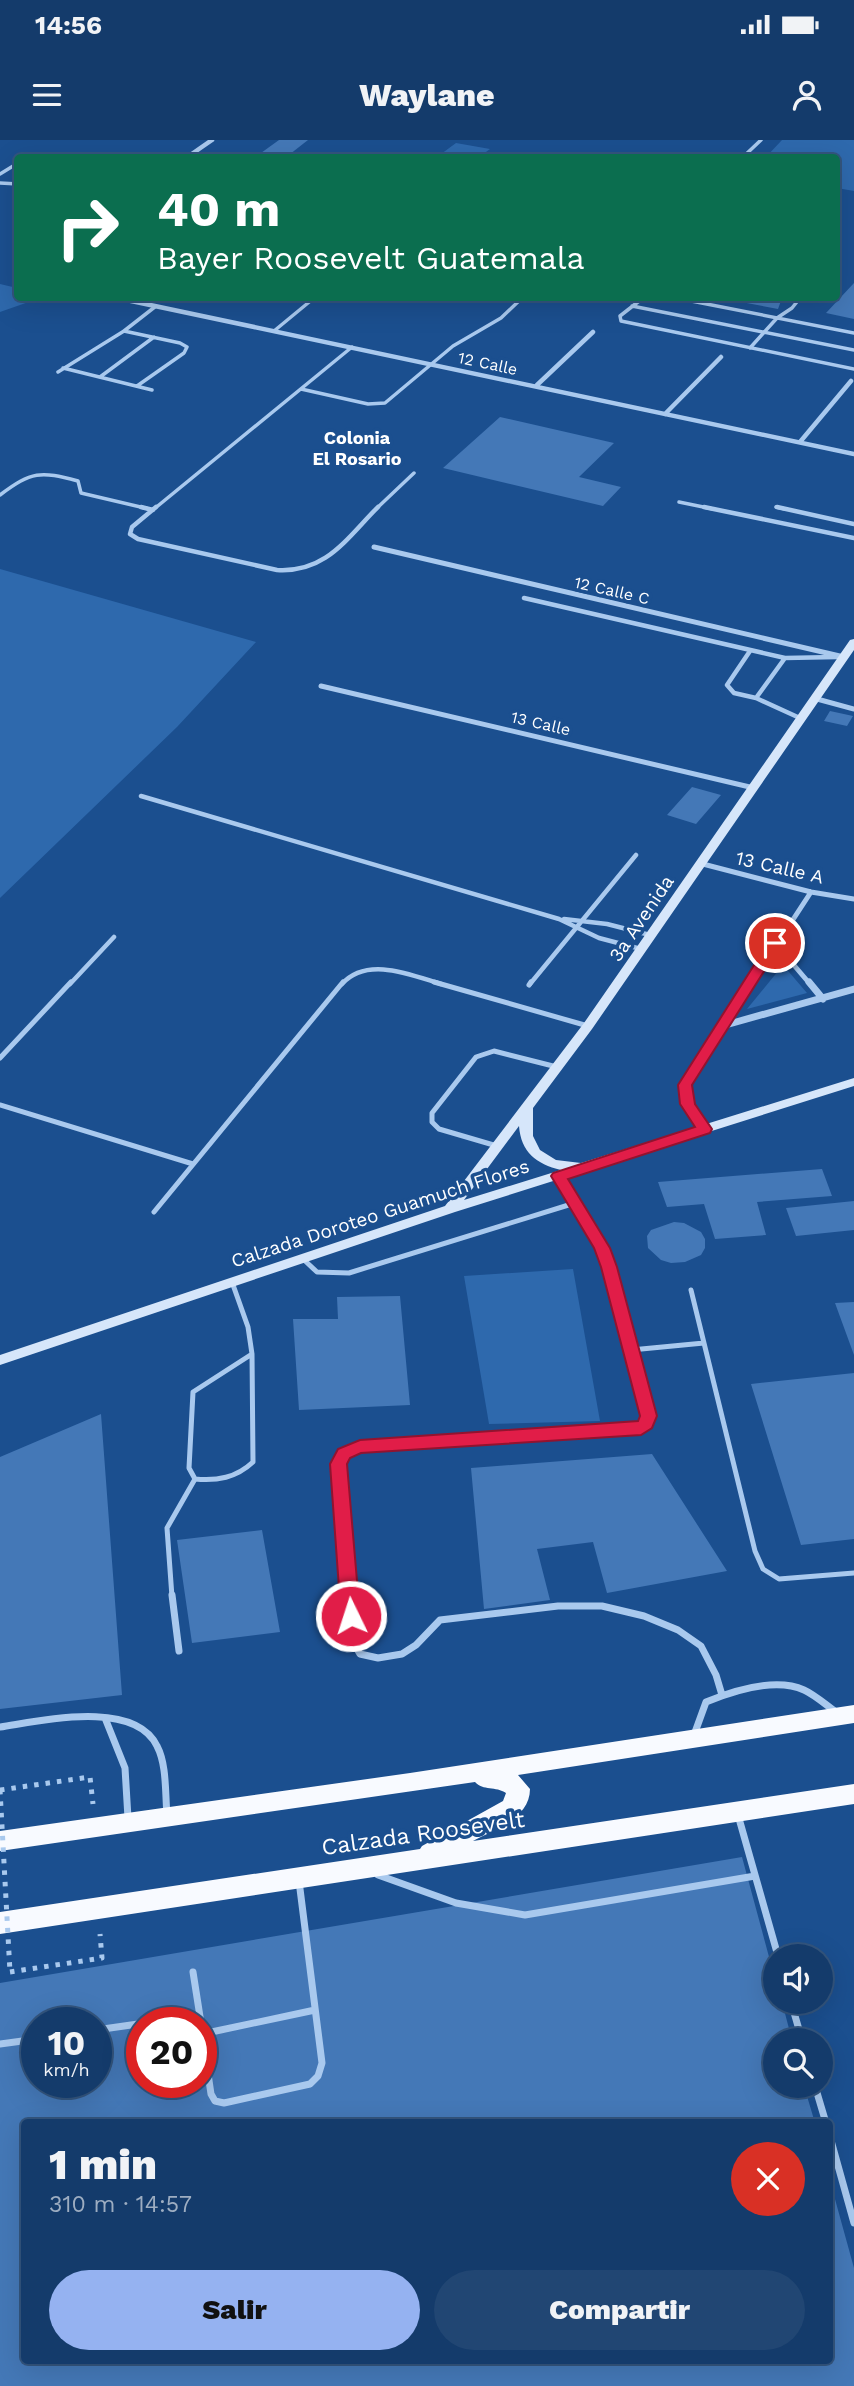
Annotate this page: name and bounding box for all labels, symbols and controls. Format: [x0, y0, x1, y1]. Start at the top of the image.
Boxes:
text: 14:56 [35, 10, 102, 40]
icon: menu [28, 76, 66, 114]
text: Waylane [359, 76, 495, 114]
icon: person [788, 76, 826, 114]
text: 40 m [157, 180, 280, 238]
icon: right [42, 182, 133, 273]
text: Bayer Roosevelt Guatemala [157, 239, 585, 277]
street label: 12 Calle [457, 348, 519, 379]
district label: Colonia El Rosario [313, 427, 402, 469]
street label: 12 Calle C [572, 573, 651, 608]
street label: 13 Calle [509, 707, 572, 740]
street label: 13 Calle A [734, 846, 827, 889]
street label: 3a Avenida [604, 870, 679, 966]
pin [745, 913, 805, 973]
icon: arrive [756, 924, 794, 962]
street label: Calzada Doroteo Guamuch Flores [228, 1154, 532, 1273]
position arrow [314, 1579, 388, 1653]
street label: Calzada Roosevelt [320, 1806, 527, 1861]
map controls [763, 1944, 833, 2098]
button: sound [763, 1944, 833, 2014]
speed limit sign: 20 [126, 2007, 217, 2098]
text: 10 [48, 2022, 85, 2064]
button: search [763, 2028, 833, 2098]
text: km/h [43, 2059, 90, 2080]
text: 1 min [49, 2140, 157, 2189]
button: close [731, 2142, 805, 2216]
text: 310 m · 14:57 [49, 2191, 192, 2218]
button: Salir [49, 2270, 420, 2350]
button: Compartir [434, 2270, 805, 2350]

